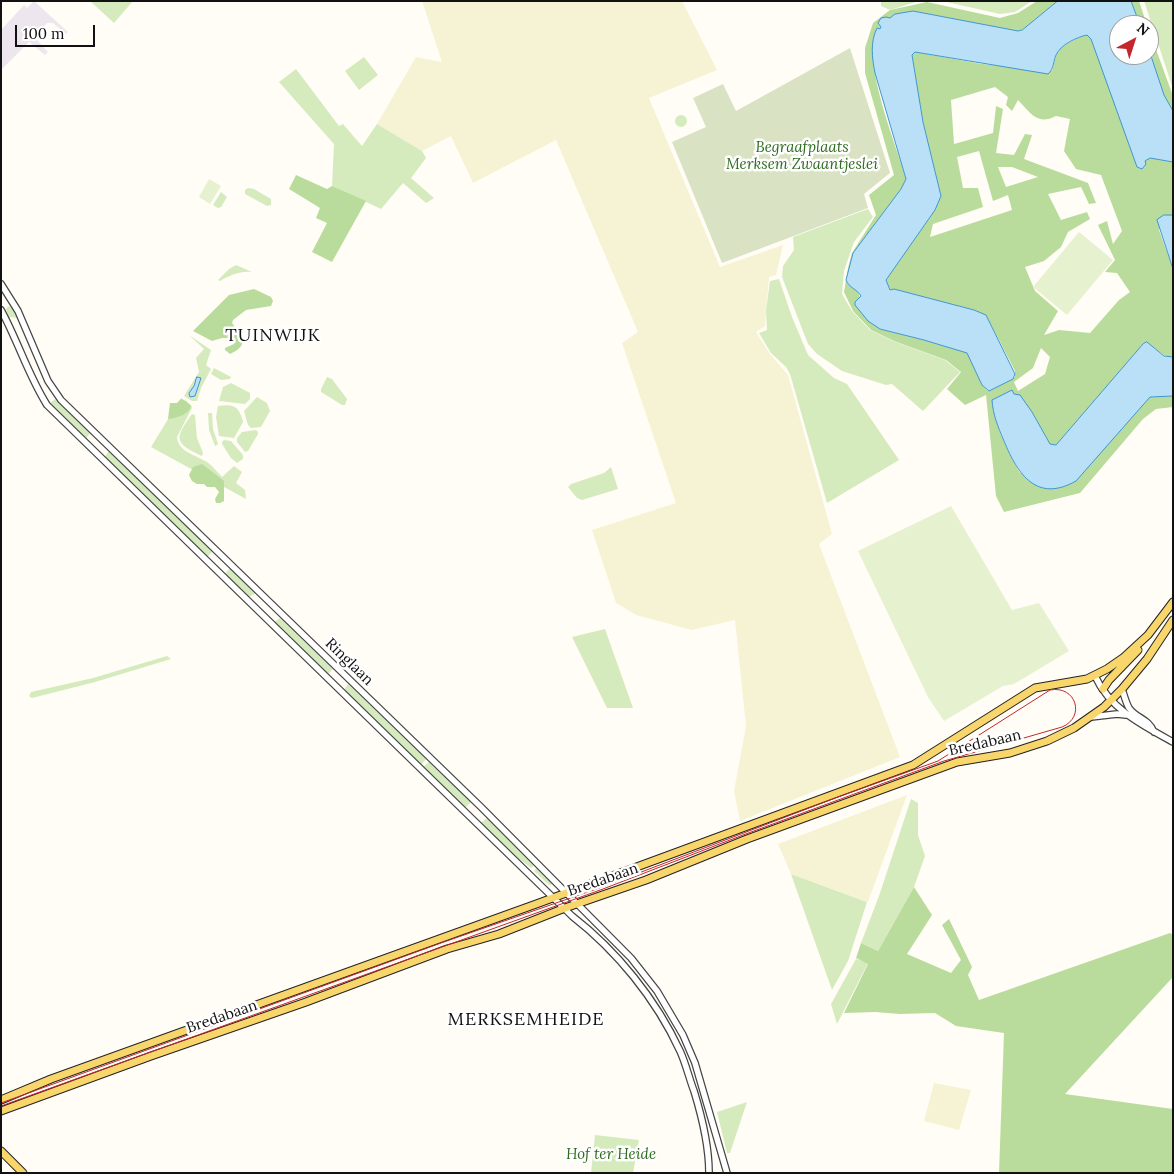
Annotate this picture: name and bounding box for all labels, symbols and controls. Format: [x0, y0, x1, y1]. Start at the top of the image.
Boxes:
scale bar [18, 15, 98, 47]
north arrow [1109, 15, 1159, 65]
text: N [1133, 19, 1153, 40]
text: 100 m [23, 24, 64, 43]
park label: Begraafplaats Merksem Zwaantjeslei [726, 139, 878, 174]
district label: TUINWIJK [224, 325, 322, 347]
street label: Ringlaan [321, 635, 377, 689]
street label: Bredabaan [947, 726, 1023, 760]
street label: Bredabaan [565, 859, 641, 901]
street label: Bredabaan [184, 996, 260, 1038]
district label: MERKSEMHEIDE [446, 1009, 606, 1031]
park label: Hof ter Heide [566, 1146, 656, 1164]

